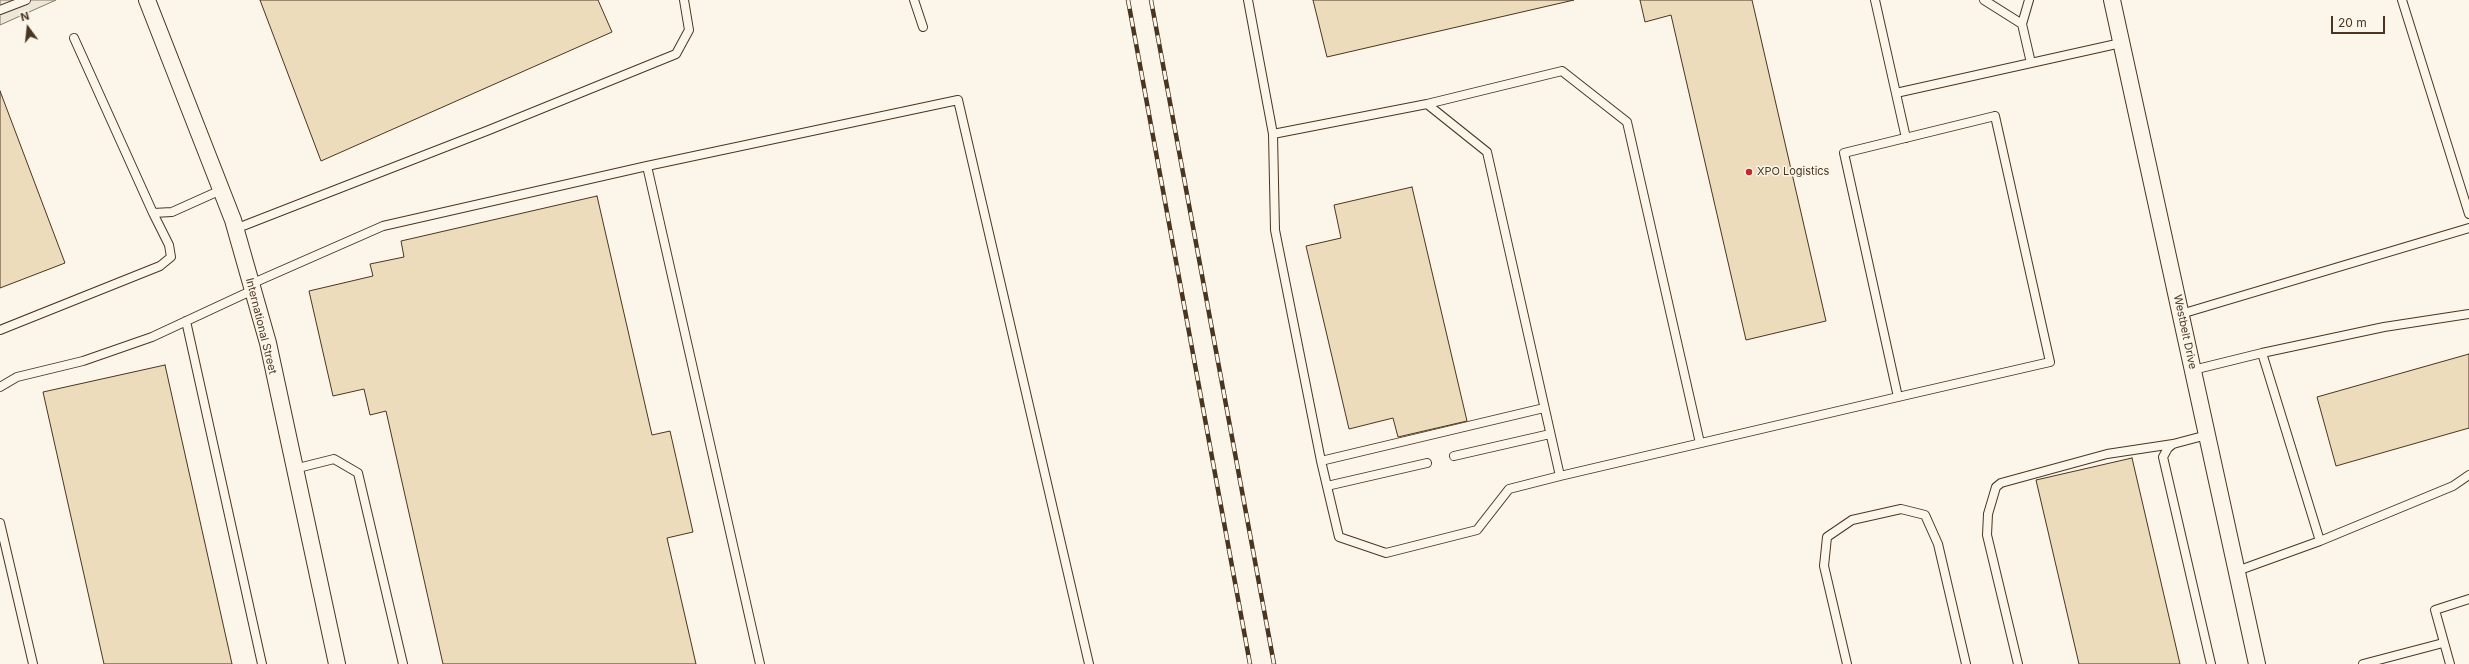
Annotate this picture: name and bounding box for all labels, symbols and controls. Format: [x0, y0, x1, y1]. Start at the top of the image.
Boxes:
north arrow [8, 8, 48, 48]
scale bar [2333, 8, 2387, 34]
text: N [19, 9, 31, 24]
text: 20 m [2338, 15, 2367, 30]
place label: XPO Logistics [1757, 165, 1829, 179]
marker: XPO Logistics [1744, 167, 1754, 177]
street label: International Street [243, 277, 279, 375]
street label: Westbelt Drive [2171, 293, 2199, 371]

